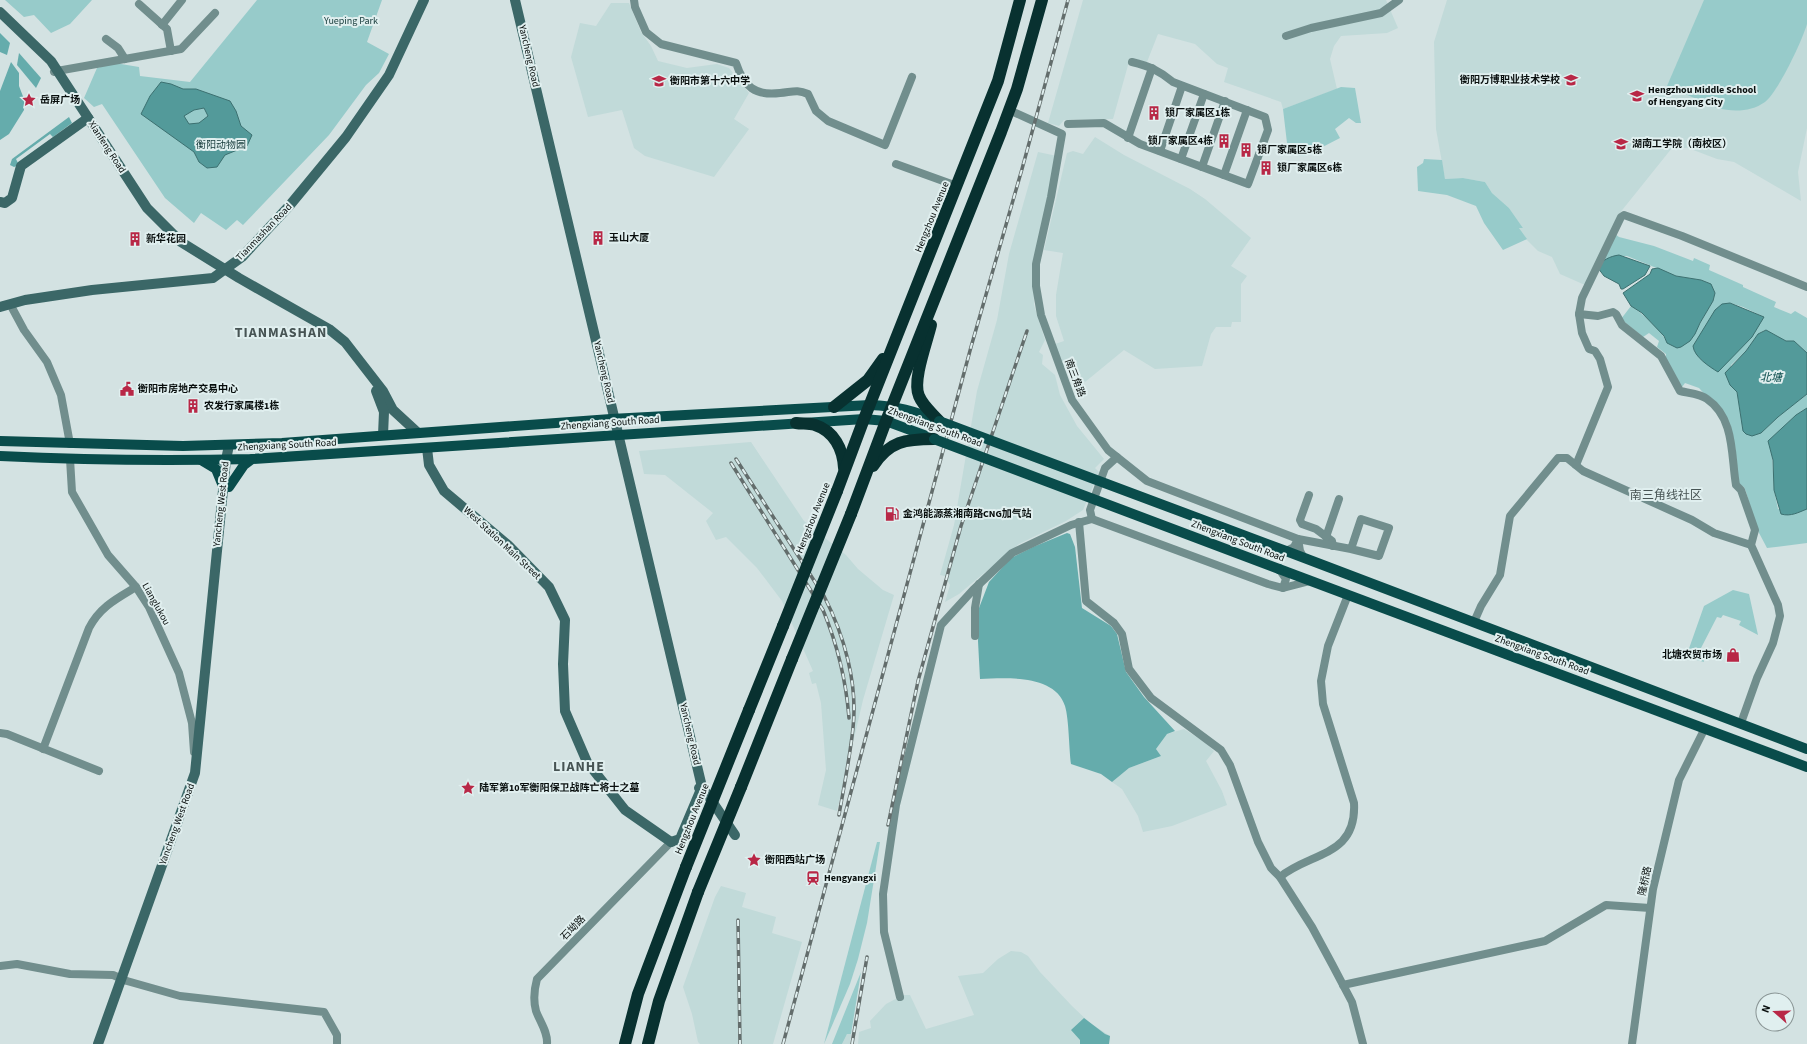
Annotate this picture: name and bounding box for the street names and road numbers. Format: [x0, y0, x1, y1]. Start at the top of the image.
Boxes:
street label: Yancheng Road [515, 22, 543, 89]
street label: Xianfeng Road [85, 118, 129, 176]
street label: Hengzhou Avenue [911, 179, 953, 255]
street label: Tianmashan Road [233, 200, 295, 264]
street label: Yancheng Road [590, 338, 618, 405]
street label: 南三角路 [1061, 357, 1089, 399]
street label: Zhengxiang South Road [886, 403, 984, 451]
street label: Zhengxiang South Road [560, 413, 660, 433]
street label: Zhengxiang South Road [237, 435, 337, 455]
street label: Yancheng West Road [209, 461, 232, 548]
street label: Hengzhou Avenue [792, 480, 834, 556]
street label: West Station Main Street [460, 503, 544, 583]
street label: Zhengxiang South Road [1189, 517, 1287, 565]
street label: Lianglukou [139, 580, 173, 628]
street label: Zhengxiang South Road [1493, 631, 1591, 679]
street label: Yancheng Road [676, 700, 704, 767]
street label: Yancheng West Road [155, 781, 198, 868]
street label: Hengzhou Avenue [671, 781, 713, 857]
street label: 隆桥路 [1635, 865, 1655, 897]
street label: 石坳路 [558, 912, 588, 944]

